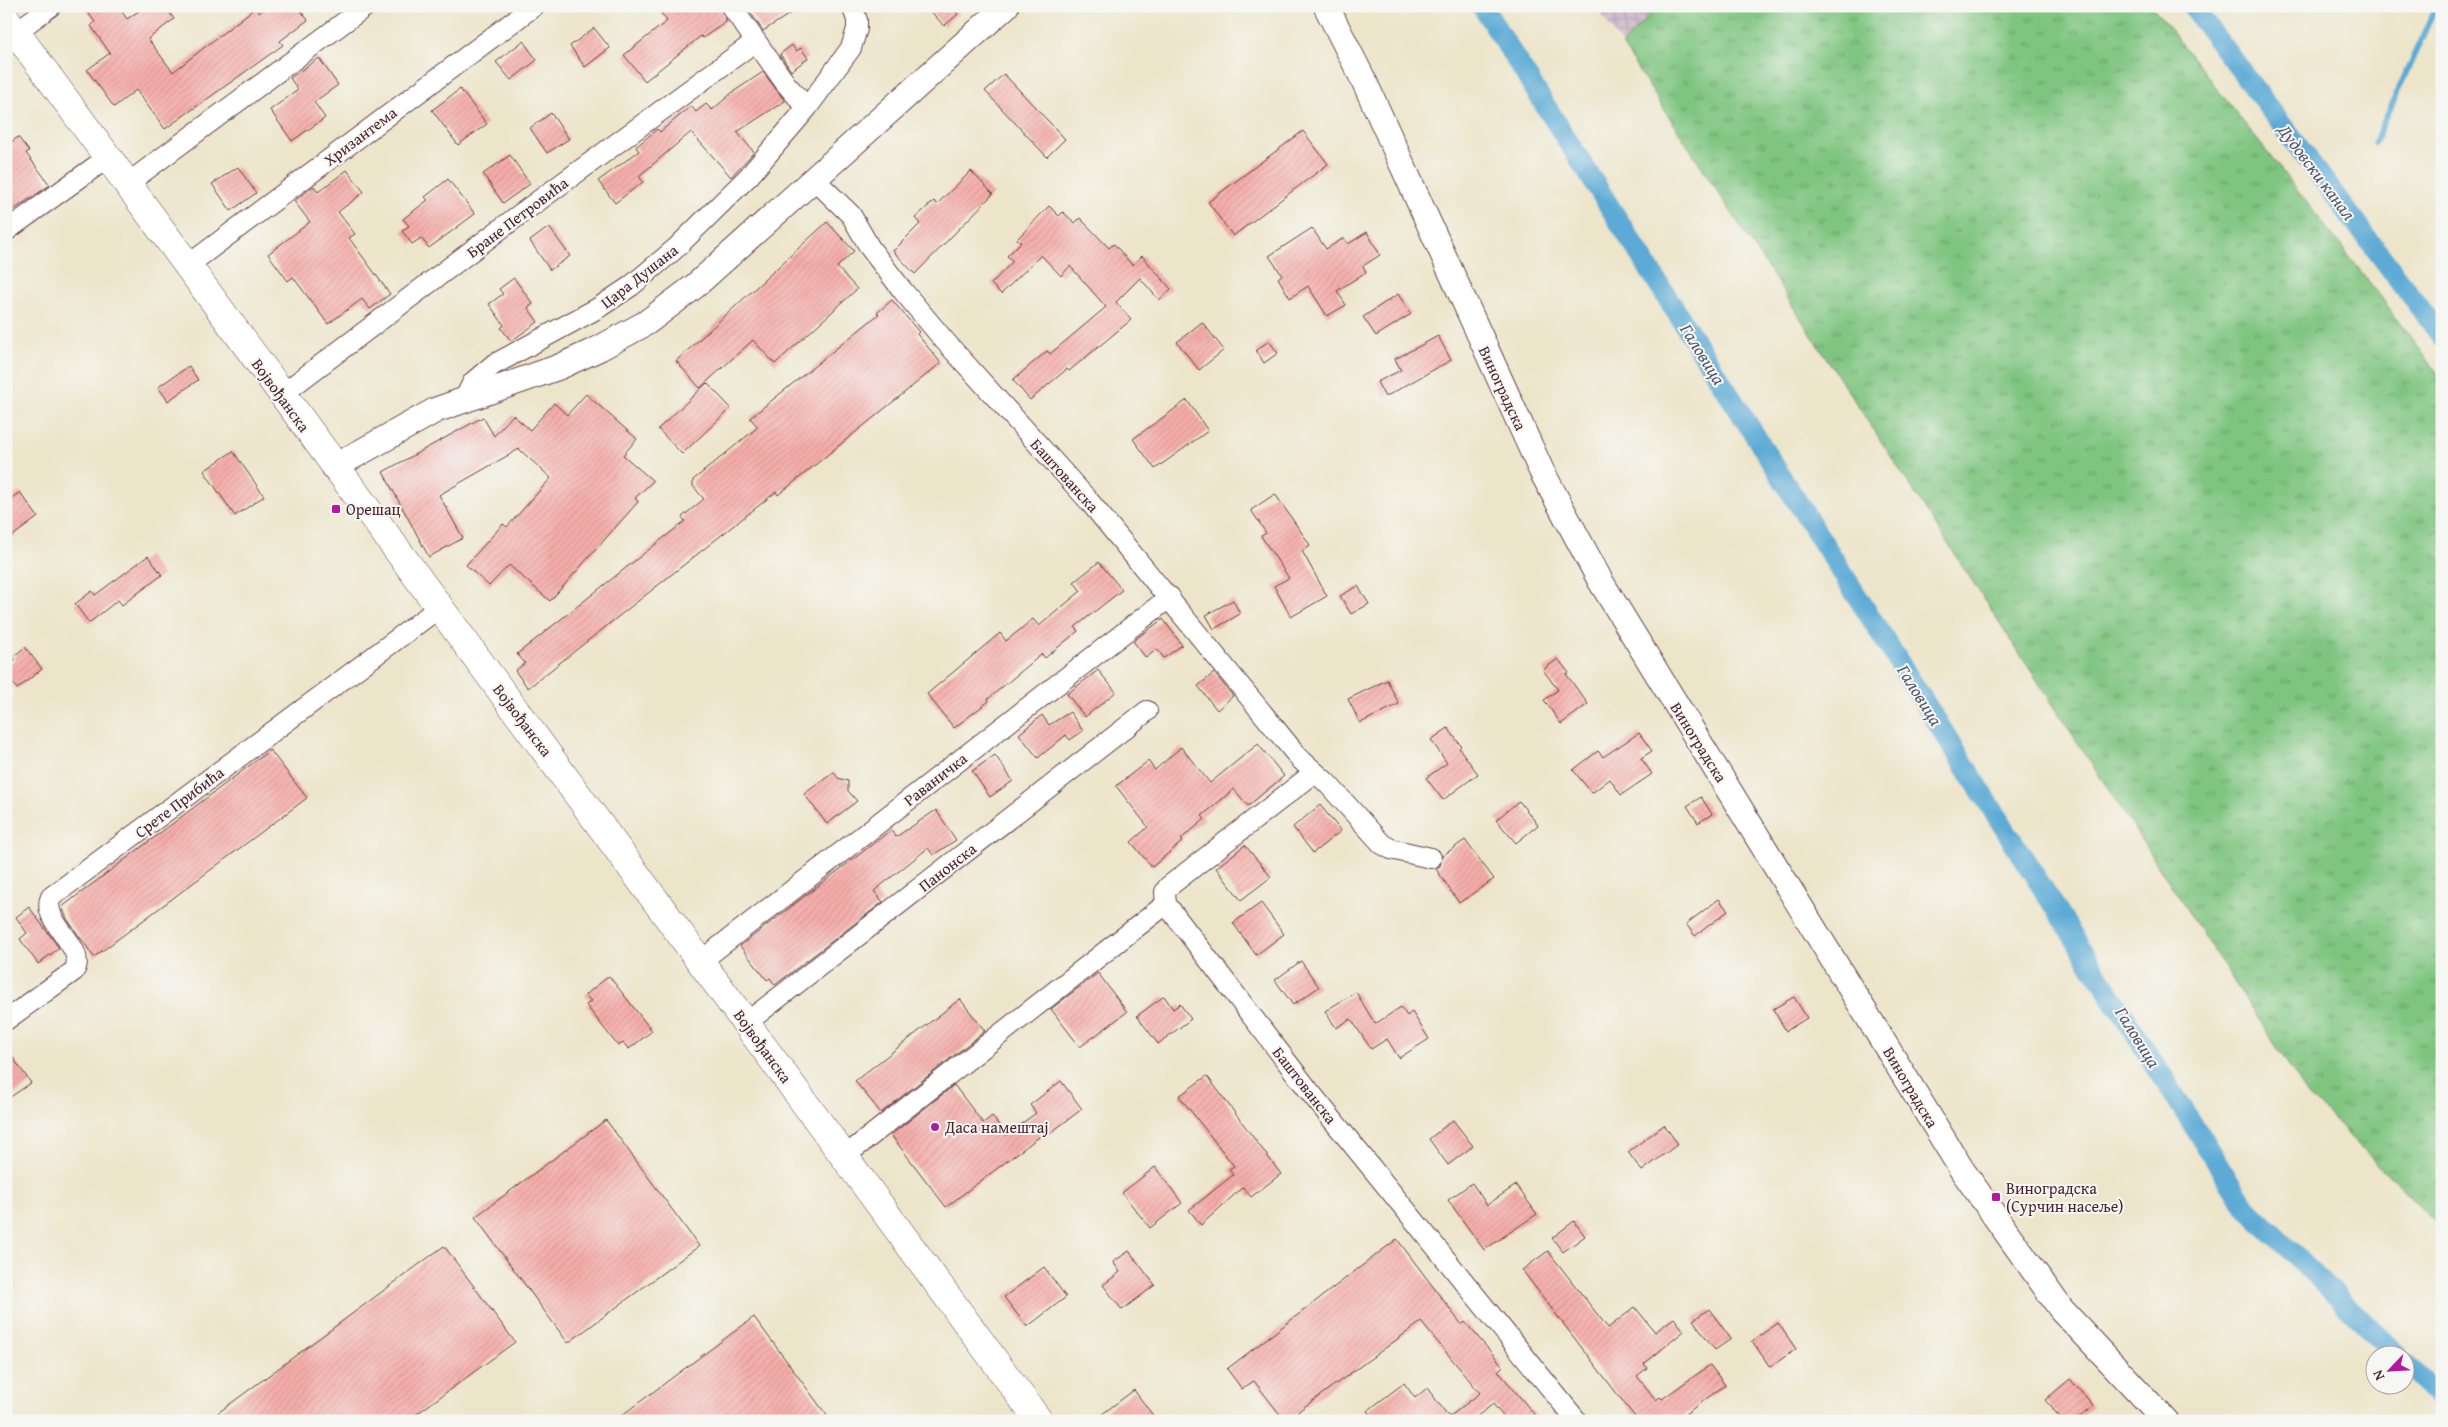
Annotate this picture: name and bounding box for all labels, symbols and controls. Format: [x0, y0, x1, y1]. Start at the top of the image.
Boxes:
street label: Хризантема [318, 100, 402, 172]
water label: Дудовски канал [2271, 117, 2363, 227]
street label: Бране Петровића [461, 171, 573, 263]
street label: Цара Душана [595, 238, 683, 314]
water label: Галовица [1673, 317, 1733, 390]
street label: Виноградска [1473, 342, 1533, 435]
street label: Војвођанска [246, 353, 316, 437]
street label: Баштованска [1025, 433, 1105, 518]
place label: Орешац [346, 497, 401, 521]
marker: Орешац [330, 503, 342, 515]
water label: Галовица [1890, 658, 1950, 731]
street label: Војвођанска [488, 678, 559, 762]
street label: Виноградска [1665, 697, 1733, 787]
street label: Раваничка [898, 746, 972, 812]
street label: Срете Прибића [129, 760, 229, 844]
street label: Панонска [913, 836, 981, 897]
water label: Галовица [2108, 1000, 2168, 1073]
street label: Војвођанска [728, 1004, 798, 1088]
street label: Баштованска [1267, 1041, 1343, 1129]
street label: Виноградска [1877, 1042, 1945, 1132]
place label: Даса намештај [944, 1115, 1049, 1139]
marker: Даса намештај [929, 1121, 941, 1133]
place label: Виноградска (Сурчин насеље) [2006, 1176, 2123, 1218]
marker: Виноградска (Сурчин насеље) [1990, 1191, 2002, 1203]
north arrow [2366, 1344, 2416, 1394]
text: N [2367, 1366, 2389, 1384]

